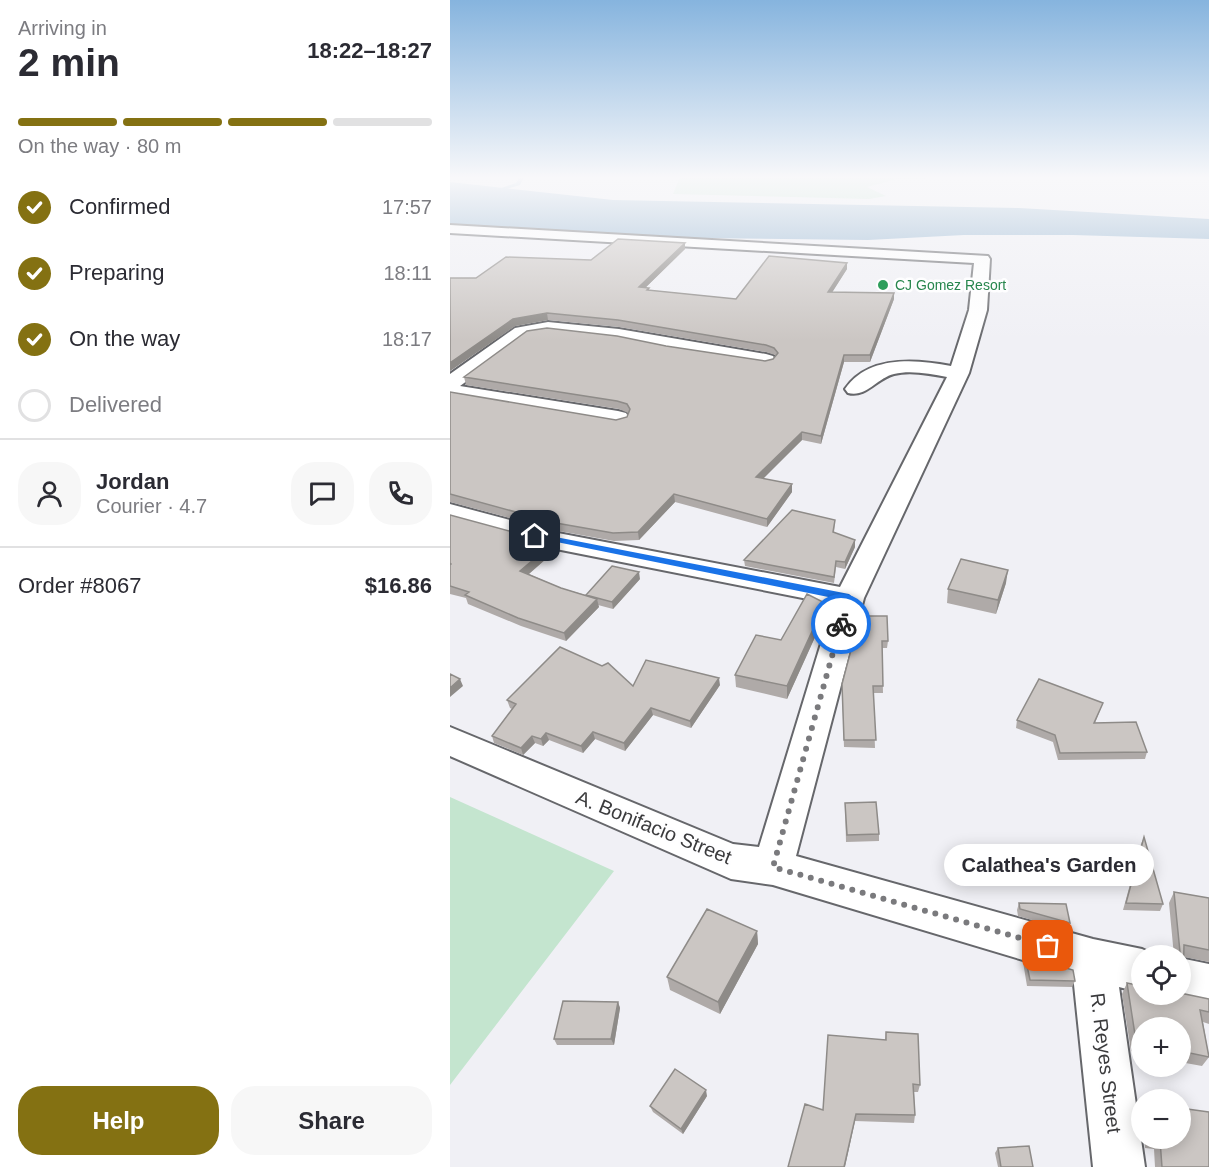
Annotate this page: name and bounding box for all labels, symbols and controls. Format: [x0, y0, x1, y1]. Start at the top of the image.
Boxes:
text: Arriving in [18, 17, 107, 39]
text: 18:22–18:27 [307, 38, 432, 63]
text: 2 min [18, 41, 120, 84]
text: On the way · 80 m [18, 135, 181, 157]
icon: check [18, 191, 51, 224]
text: Confirmed [69, 194, 170, 219]
text: 17:57 [382, 196, 432, 218]
icon: check [18, 257, 51, 290]
text: Preparing [69, 260, 164, 285]
text: 18:11 [383, 262, 432, 284]
place label: CJ Gomez Resort [895, 277, 1006, 293]
marker: CJ Gomez Resort [876, 278, 890, 292]
icon: check [18, 323, 51, 356]
text: On the way [69, 326, 180, 351]
text: 18:17 [382, 328, 432, 350]
text: Delivered [69, 392, 162, 417]
button: person [18, 462, 81, 525]
button: chat [291, 462, 354, 525]
button: phone [369, 462, 432, 525]
text: Jordan [96, 469, 169, 494]
text: Courier · 4.7 [96, 495, 207, 517]
pin [509, 510, 560, 561]
icon: home [518, 519, 551, 552]
text: Order #8067 [18, 573, 142, 598]
text: $16.86 [365, 573, 432, 598]
courier [811, 594, 871, 654]
icon: bike [825, 608, 858, 641]
street label: A. Bonifacio Street [573, 786, 735, 868]
callout: Calathea's Garden [943, 844, 1153, 886]
text: Calathea's Garden [962, 854, 1136, 876]
pin [1022, 920, 1073, 971]
icon: bag [1031, 929, 1064, 962]
map controls [1131, 945, 1191, 1149]
button: locate [1131, 945, 1191, 1005]
street label: R. Reyes Street [1086, 992, 1126, 1135]
button: + [1131, 1017, 1191, 1077]
button: Help [18, 1086, 219, 1155]
button: Share [231, 1086, 432, 1155]
button: − [1131, 1089, 1191, 1149]

